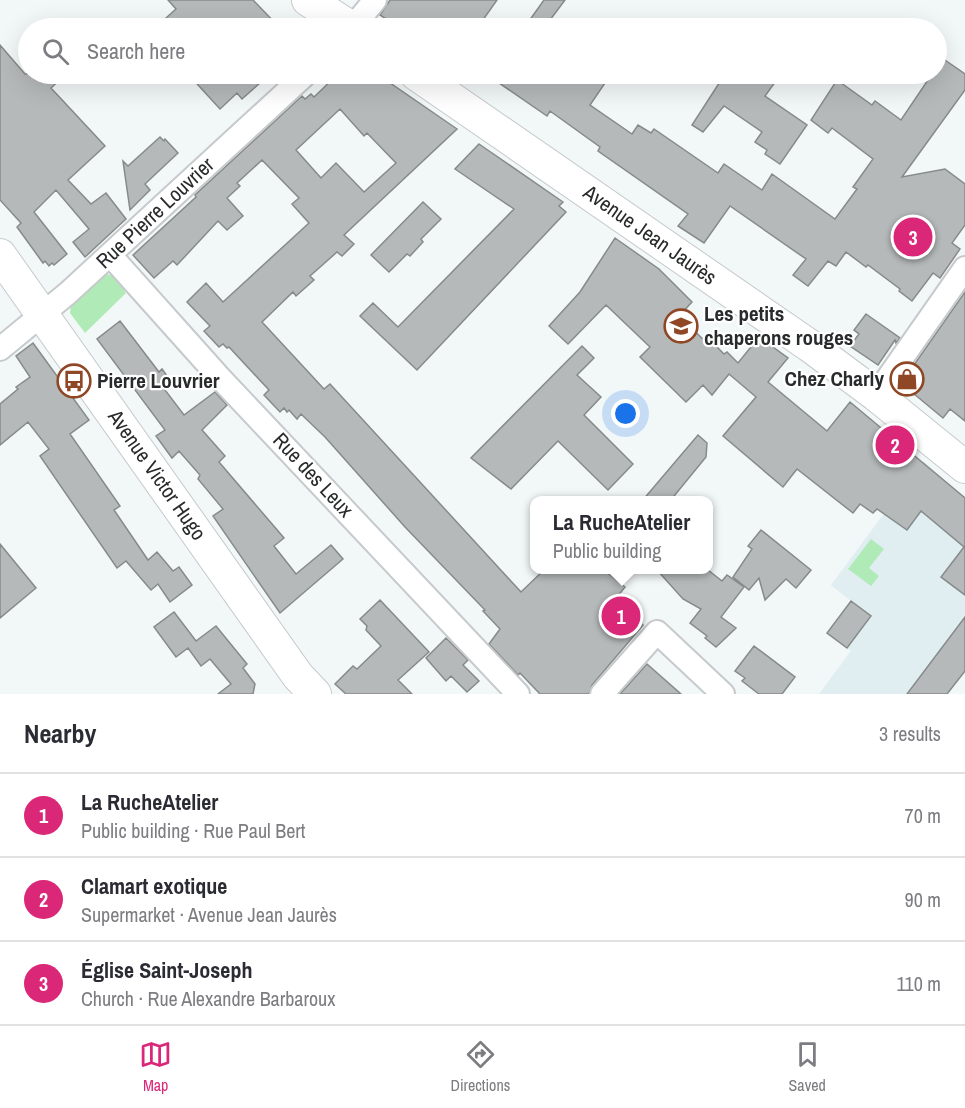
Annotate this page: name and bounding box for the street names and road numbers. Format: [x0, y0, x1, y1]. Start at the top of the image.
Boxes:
street label: Rue Pierre Louvrier [89, 150, 220, 275]
street label: Avenue Jean Jaurès [577, 177, 723, 291]
street label: Avenue Victor Hugo [101, 403, 213, 546]
street label: Rue des Leux [267, 426, 360, 524]

